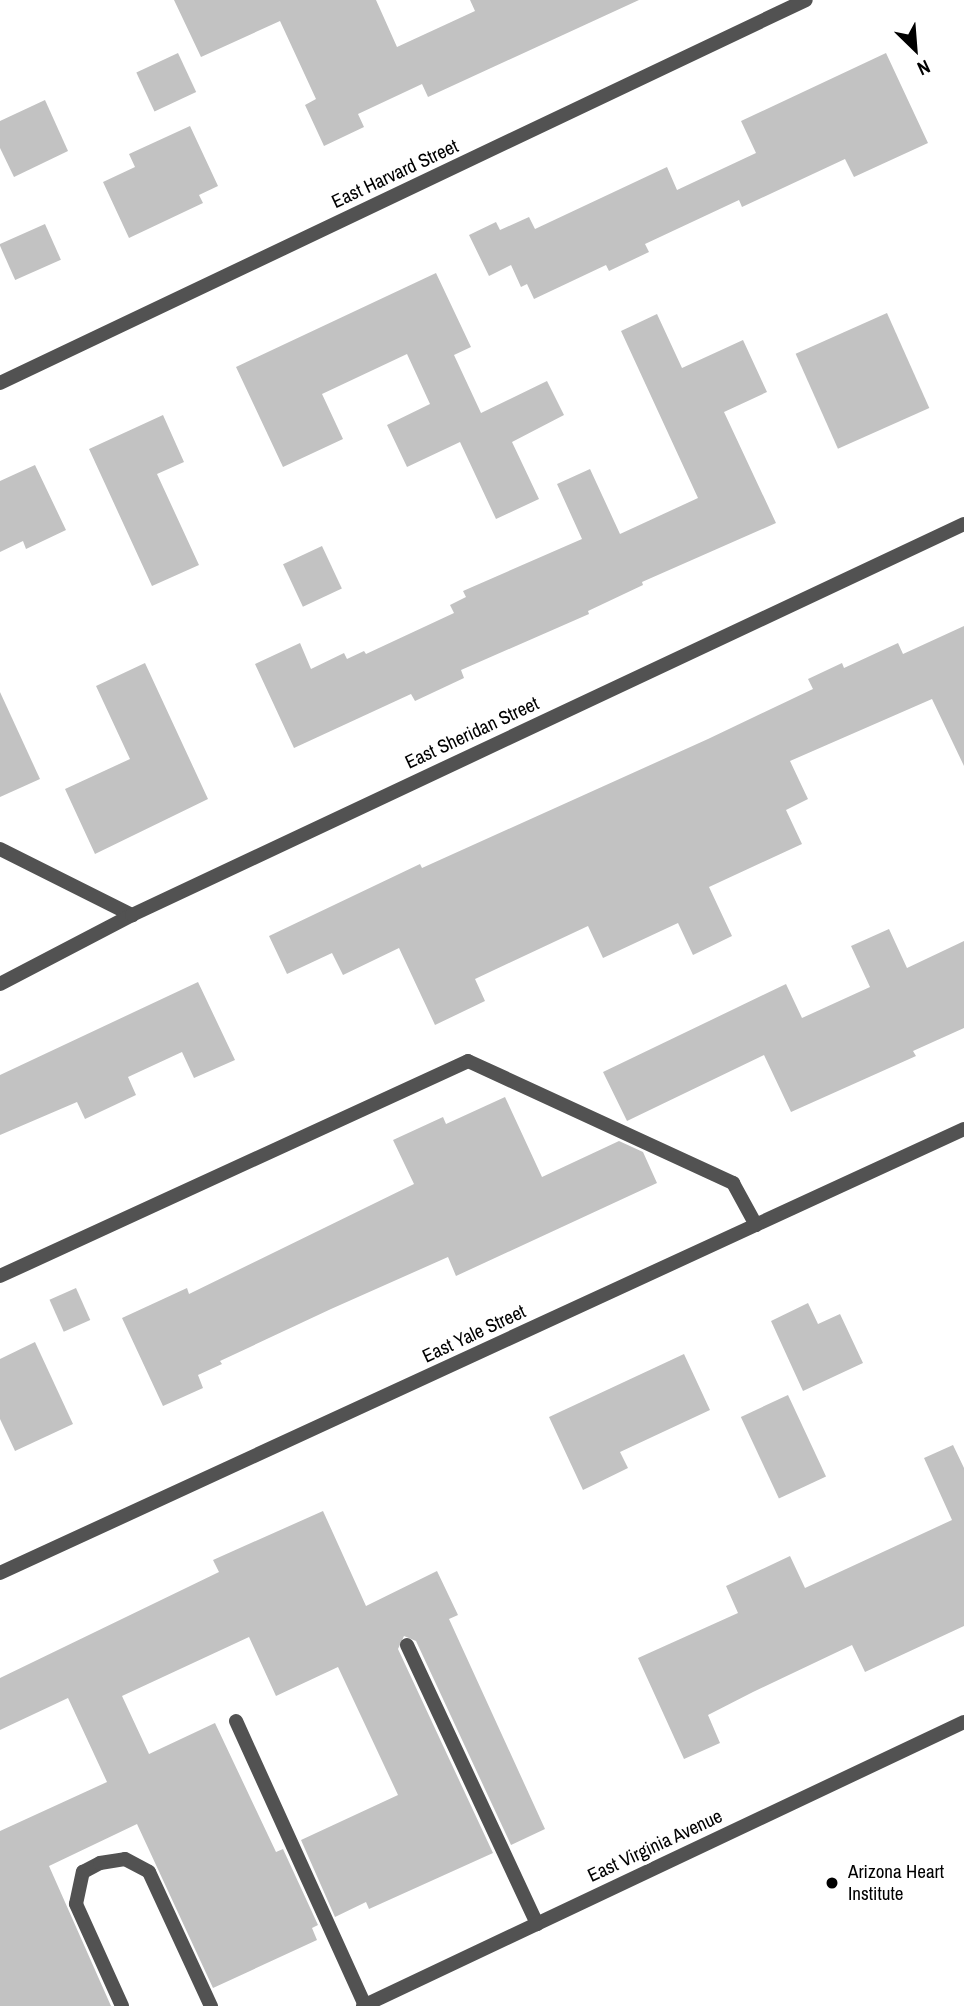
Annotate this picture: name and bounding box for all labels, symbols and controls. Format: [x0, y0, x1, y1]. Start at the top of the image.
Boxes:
north arrow [880, 14, 950, 84]
text: N [913, 54, 934, 82]
street label: East Harvard Street [328, 135, 462, 213]
street label: East Sheridan Street [402, 692, 542, 774]
street label: East Yale Street [419, 1300, 529, 1368]
street label: East Virginia Avenue [584, 1805, 726, 1887]
place label: Arizona Heart Institute [848, 1861, 944, 1905]
marker: Arizona Heart Institute [822, 1873, 842, 1893]

